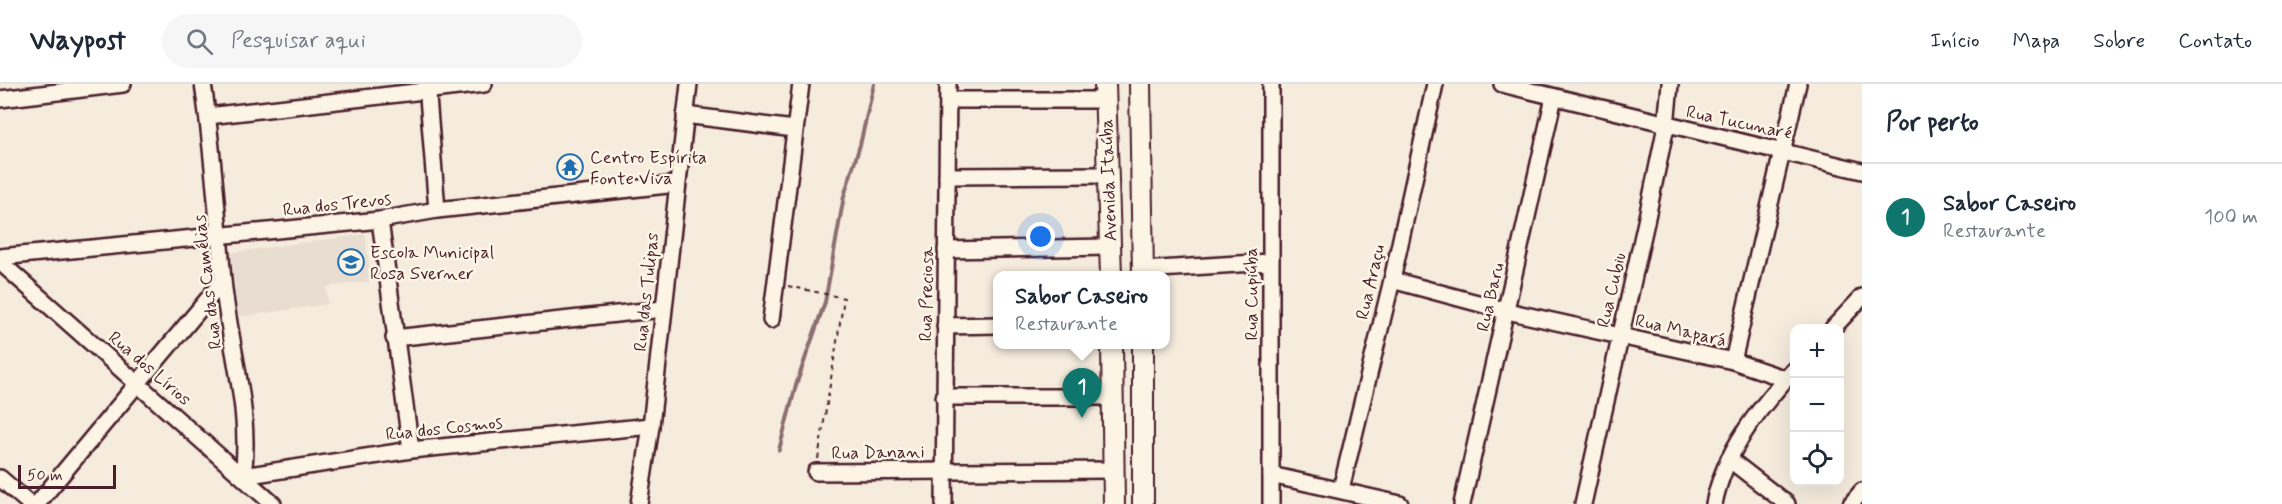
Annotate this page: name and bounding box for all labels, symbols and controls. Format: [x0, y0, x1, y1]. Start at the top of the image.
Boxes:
search box [162, 14, 582, 68]
text: Waypost [30, 23, 126, 60]
icon: search [183, 25, 216, 58]
text: Pesquisar aqui [231, 27, 366, 55]
text: Início [1930, 27, 1980, 55]
text: Mapa [2013, 27, 2060, 55]
text: Sobre [2093, 27, 2145, 55]
text: Contato [2178, 27, 2252, 55]
street label: Rua Tucunaré [1684, 100, 1794, 146]
text: Por perto [1886, 106, 1979, 140]
street label: Avenida Itaúba [1095, 118, 1123, 242]
place label: Centro Espírita Fonte Viva [590, 146, 707, 191]
temple icon: Centro Espírita Fonte Viva [555, 152, 585, 182]
street label: Rua dos Trevos [282, 187, 393, 223]
text: Sabor Caseiro [1943, 190, 2076, 218]
text: 1 [1901, 204, 1910, 231]
text: 100 m [2204, 204, 2258, 231]
street label: Rua das Camélias [188, 213, 228, 350]
text: Restaurante [1943, 218, 2046, 245]
your location [1026, 222, 1055, 251]
street label: Rua das Tulipas [629, 232, 665, 353]
place label: Escola Municipal Rosa Sverner [370, 241, 494, 286]
street label: Rua Araçu [1351, 242, 1391, 322]
street label: Rua Preciosa [914, 246, 940, 342]
school or university icon: Escola Municipal Rosa Sverner [336, 247, 366, 277]
street label: Rua Cupiúba [1240, 247, 1264, 341]
street label: Rua Cubiu [1592, 250, 1632, 330]
street label: Rua Baru [1471, 260, 1511, 334]
popup [993, 271, 1170, 349]
text: Sabor Caseiro [1015, 283, 1148, 311]
street label: Rua Mapará [1633, 309, 1729, 353]
text: Restaurante [1015, 311, 1118, 338]
map controls [1790, 324, 1844, 486]
button: + [1790, 324, 1844, 378]
street label: Rua dos Lírios [103, 326, 196, 411]
pin: 1 [1062, 368, 1102, 418]
button: − [1790, 378, 1844, 432]
street label: Rua dos Cosmos [384, 411, 504, 447]
button: locate [1790, 432, 1844, 486]
street label: Rua Danani [831, 440, 925, 466]
scale bar [18, 462, 116, 490]
text: 50 m [27, 465, 63, 486]

